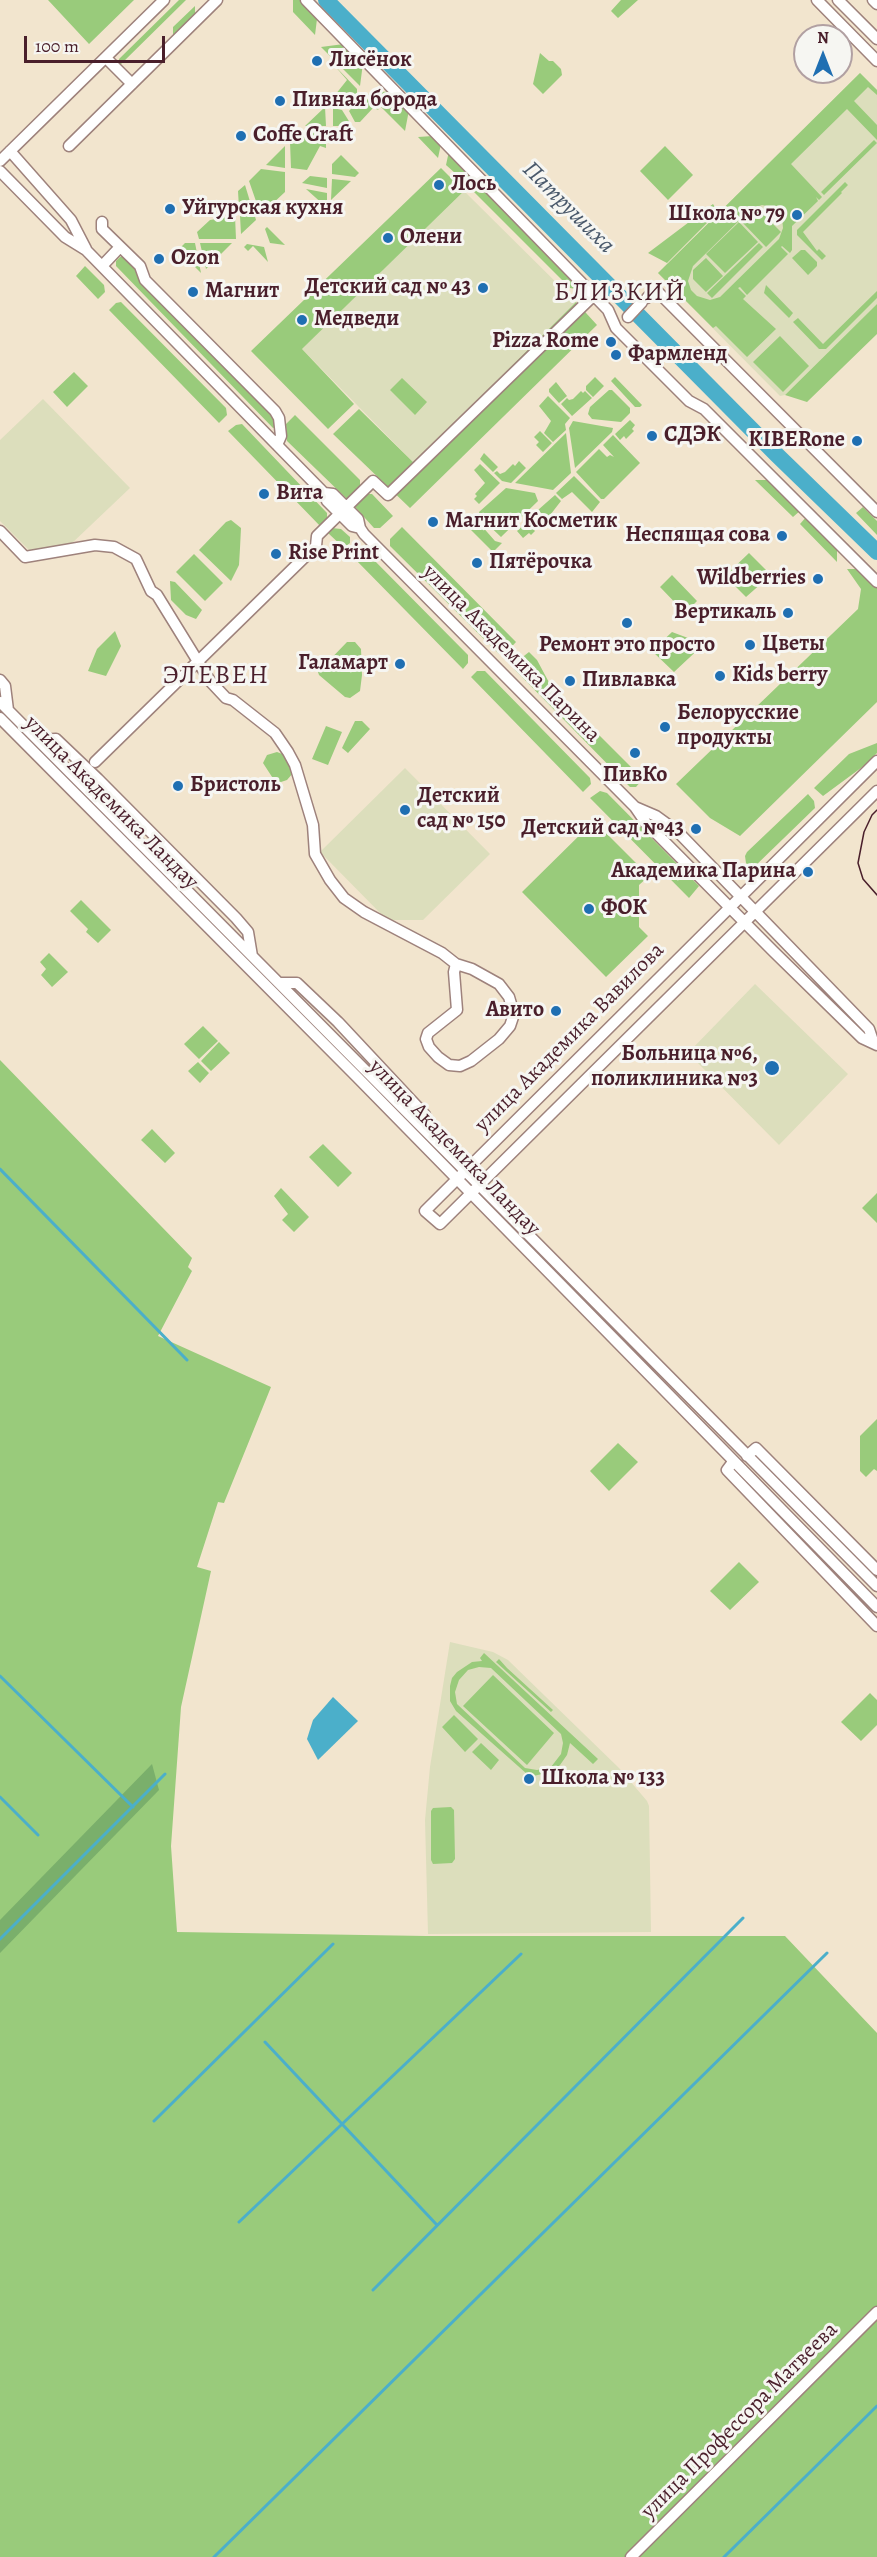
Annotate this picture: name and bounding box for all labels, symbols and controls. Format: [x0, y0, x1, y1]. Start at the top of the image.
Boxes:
scale bar [27, 24, 168, 62]
north arrow [793, 24, 853, 84]
text: N [817, 27, 829, 49]
text: 100 m [35, 34, 79, 58]
place label: Лисёнок [329, 48, 412, 74]
marker: Лисёнок [310, 54, 324, 68]
place label: Пивная борода [292, 88, 437, 114]
marker: Пивная борода [273, 94, 287, 108]
place label: Coffe Craft [253, 123, 353, 149]
marker: Coffe Craft [234, 129, 248, 143]
water label: Патрушиха [516, 156, 620, 260]
place label: Лось [451, 172, 496, 198]
marker: Лось [432, 178, 446, 192]
place label: Уйгурская кухня [182, 196, 343, 222]
marker: Уйгурская кухня [163, 202, 177, 216]
place label: Школа № 79 [668, 202, 785, 228]
marker: Школа № 79 [790, 208, 804, 222]
place label: Олени [400, 225, 462, 251]
marker: Олени [381, 231, 395, 245]
place label: Ozon [171, 246, 220, 272]
marker: Ozon [152, 252, 166, 266]
place label: Детский сад № 43 [304, 275, 471, 301]
district label: БЛИЗКИЙ [554, 278, 686, 310]
place label: Магнит [205, 279, 279, 305]
marker: Детский сад № 43 [476, 281, 490, 295]
marker: Магнит [186, 285, 200, 299]
place label: Медведи [314, 307, 399, 333]
marker: Медведи [295, 313, 309, 327]
place label: Pizza Rome [492, 329, 599, 355]
marker: Pizza Rome [604, 335, 618, 349]
place label: Фармленд [628, 342, 727, 368]
marker: Фармленд [609, 348, 623, 362]
place label: СДЭК [664, 423, 721, 449]
place label: KIBERone [748, 428, 845, 454]
marker: СДЭК [645, 429, 659, 443]
marker: KIBERone [850, 434, 864, 448]
place label: Вита [276, 481, 323, 507]
marker: Вита [257, 487, 271, 501]
place label: Магнит Косметик [445, 509, 618, 535]
marker: Магнит Косметик [426, 515, 440, 529]
place label: Неспящая сова [625, 523, 770, 549]
marker: Неспящая сова [775, 529, 789, 543]
place label: Rise Print [288, 541, 379, 567]
marker: Rise Print [269, 547, 283, 561]
place label: Пятёрочка [489, 550, 592, 576]
marker: Пятёрочка [470, 556, 484, 570]
street label: улица Академика Парина [417, 560, 605, 748]
place label: Wildberries [697, 566, 806, 592]
marker: Wildberries [811, 572, 825, 586]
place label: Вертикаль [674, 600, 776, 626]
marker: Вертикаль [781, 606, 795, 620]
marker: Ремонт это просто [620, 616, 634, 630]
place label: Цветы [762, 632, 825, 658]
place label: Ремонт это просто [539, 633, 715, 659]
marker: Цветы [743, 638, 757, 652]
place label: Галамарт [298, 651, 388, 677]
marker: Галамарт [393, 657, 407, 671]
district label: ЭЛЕВЕН [162, 661, 270, 693]
place label: Kids berry [732, 663, 827, 689]
place label: Пивлавка [582, 668, 676, 694]
marker: Kids berry [713, 669, 727, 683]
marker: Пивлавка [563, 674, 577, 688]
place label: Белорусские продукты [677, 701, 799, 752]
street label: улица Академика Ландау [18, 710, 204, 896]
marker: Белорусские продукты [658, 720, 672, 734]
marker: ПивКо [628, 746, 642, 760]
place label: ПивКо [603, 763, 667, 789]
place label: Бристоль [190, 773, 281, 799]
marker: Бристоль [171, 779, 185, 793]
place label: Детский сад № 150 [417, 784, 506, 836]
marker: Детский сад № 150 [398, 803, 412, 817]
place label: Детский сад №43 [521, 816, 684, 842]
marker: Детский сад №43 [689, 822, 703, 836]
place label: Академика Парина [611, 859, 796, 885]
marker: Академика Парина [801, 865, 815, 879]
place label: ФОК [601, 896, 647, 922]
marker: ФОК [582, 902, 596, 916]
street label: улица Академика Вавилова [470, 938, 670, 1138]
place label: Авито [486, 998, 544, 1024]
marker: Авито [549, 1004, 563, 1018]
place label: Больница №6, поликлиника №3 [591, 1042, 758, 1094]
street label: улица Академика Ландау [363, 1054, 545, 1242]
marker: Больница №6, поликлиника №3 [763, 1059, 781, 1077]
place label: Школа № 133 [541, 1766, 665, 1792]
marker: Школа № 133 [522, 1772, 536, 1786]
street label: улица Профессора Матвеева [636, 2317, 844, 2525]

